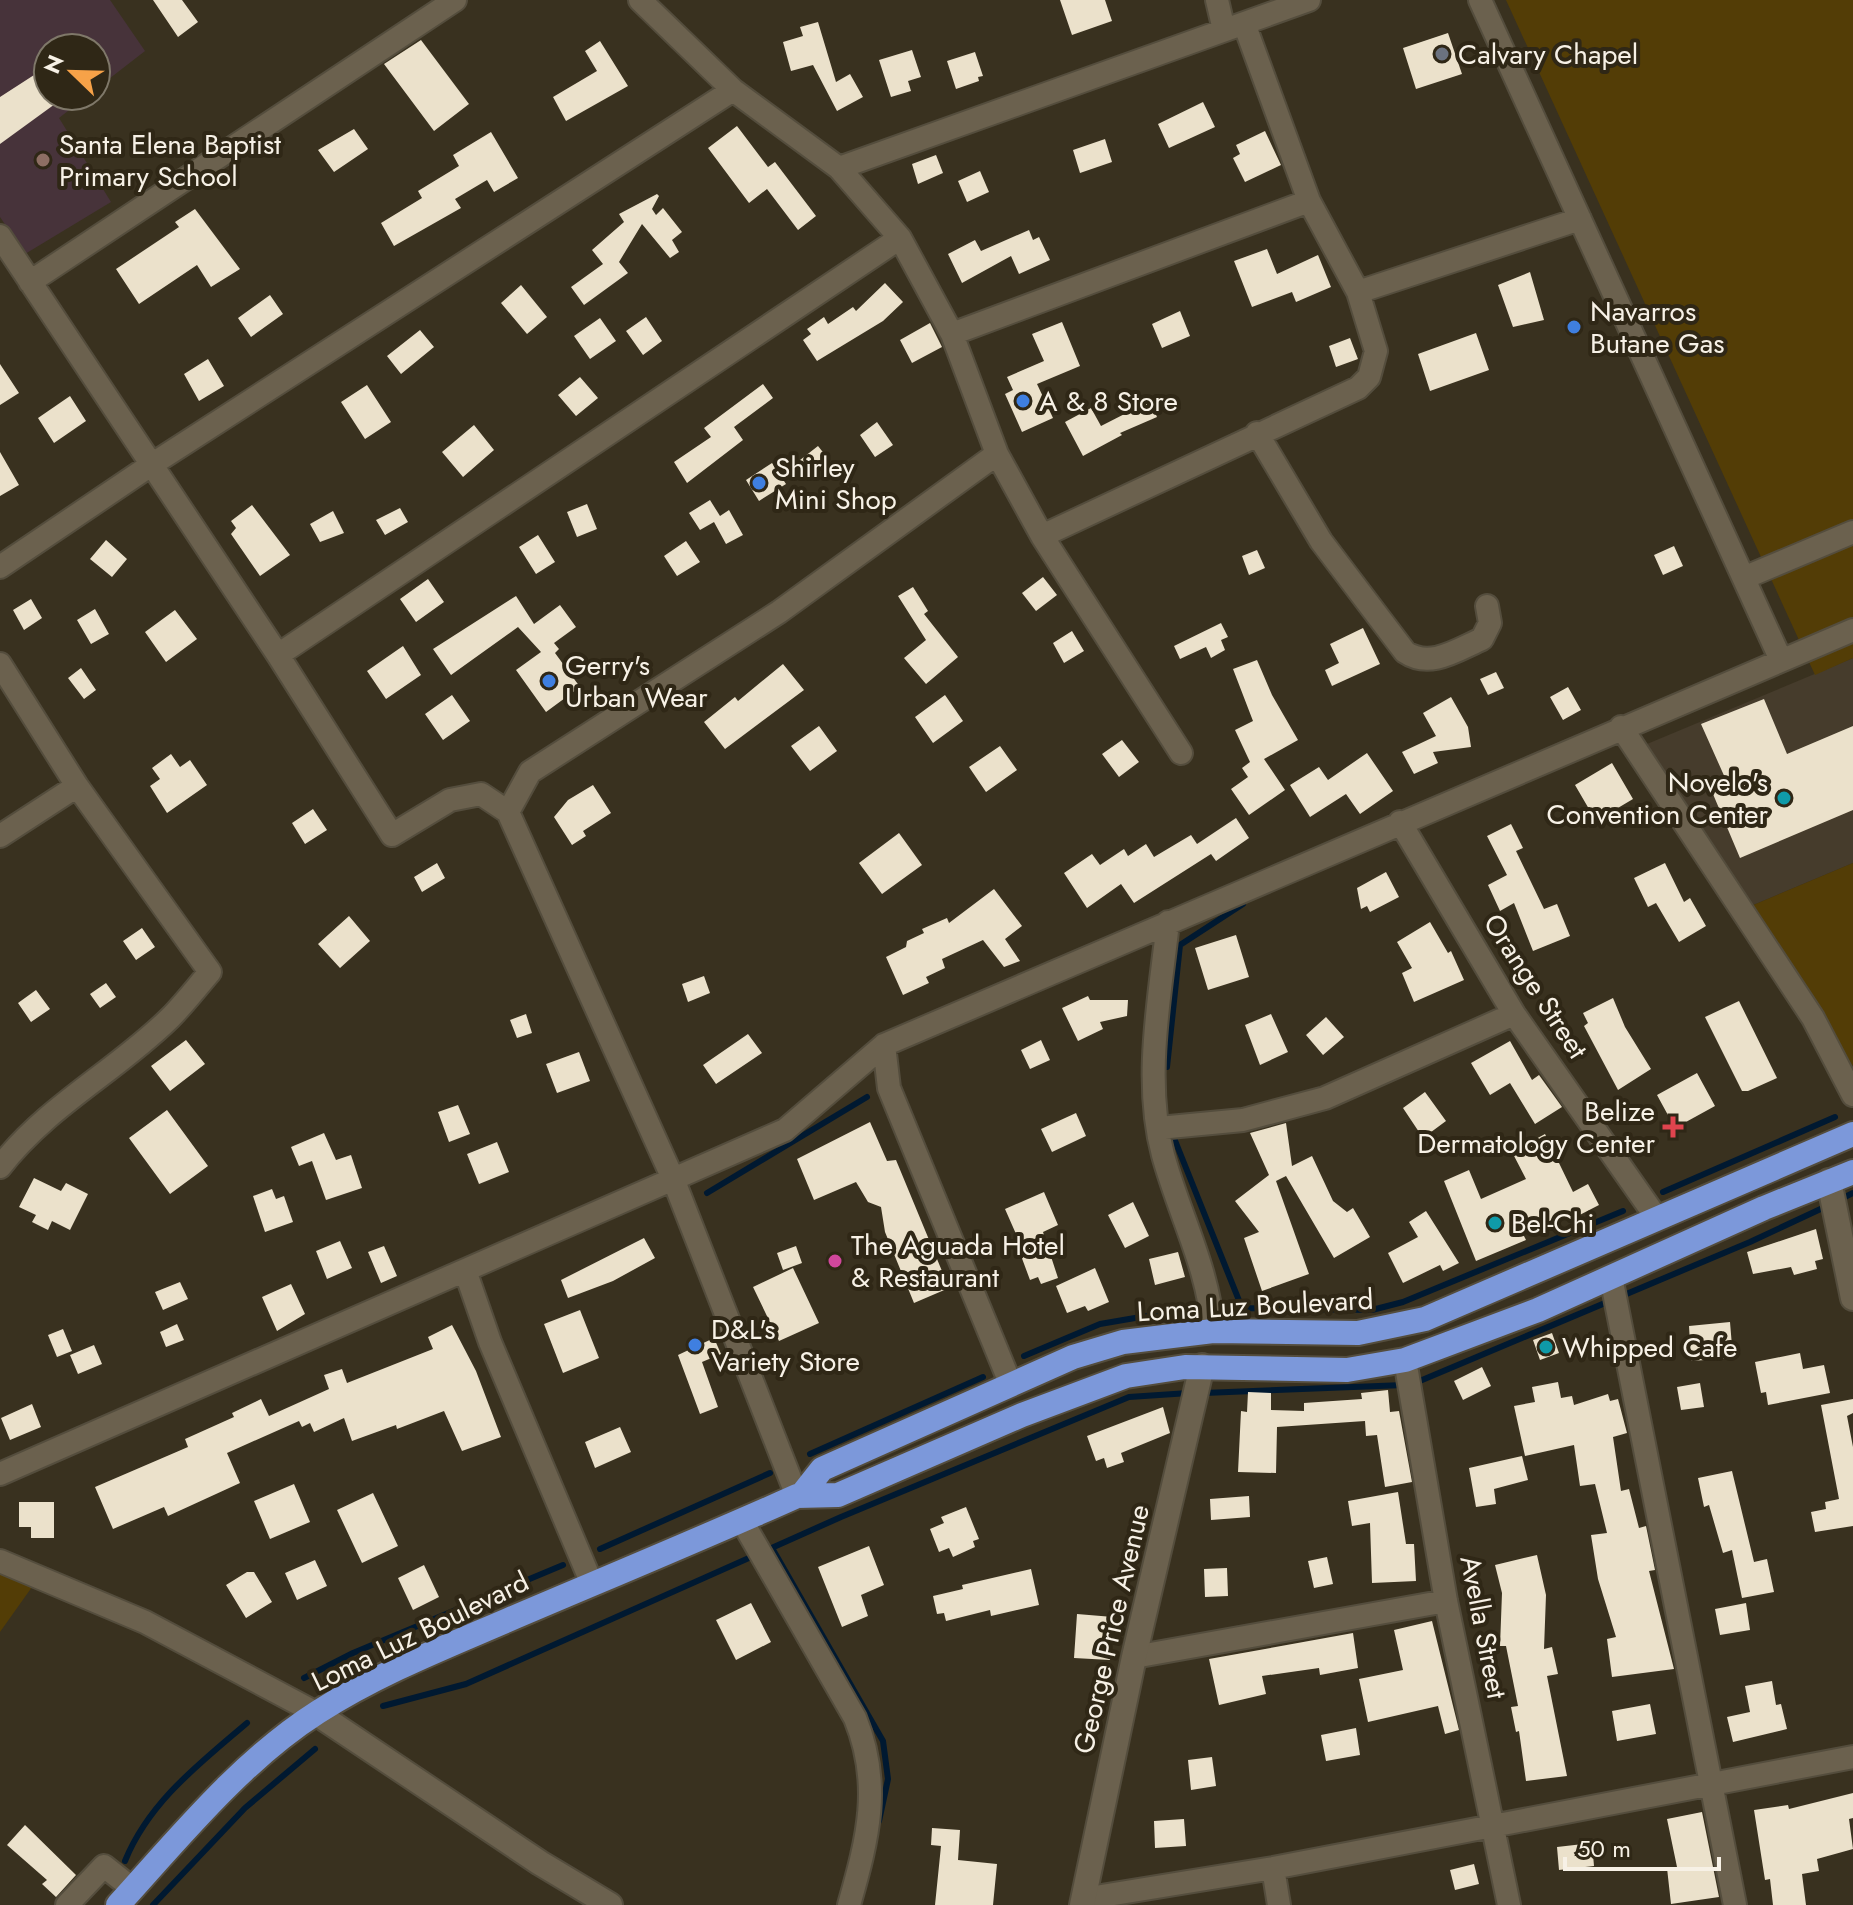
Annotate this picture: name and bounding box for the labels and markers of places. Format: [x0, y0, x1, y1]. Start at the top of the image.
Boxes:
place label: Calvary Chapel [1458, 34, 1638, 75]
marker: Calvary Chapel [1433, 45, 1451, 63]
place label: Santa Elena Baptist Primary School [59, 124, 281, 197]
marker: Santa Elena Baptist Primary School [34, 151, 52, 169]
place label: Navarros Butane Gas [1590, 291, 1725, 364]
marker: Navarros Butane Gas [1565, 318, 1583, 336]
place label: A & 8 Store [1039, 381, 1178, 422]
marker: A & 8 Store [1014, 392, 1032, 410]
place label: Shirley Mini Shop [775, 447, 897, 520]
marker: Shirley Mini Shop [750, 474, 768, 492]
place label: Gerry's Urban Wear [565, 645, 708, 718]
marker: Gerry's Urban Wear [540, 672, 558, 690]
place label: Novelo's Convention Center [1547, 762, 1768, 835]
marker: Novelo's Convention Center [1775, 789, 1793, 807]
place label: Belize Dermatology Center [1417, 1091, 1655, 1164]
marker: Belize Dermatology Center [1662, 1116, 1684, 1138]
place label: Bel-Chi [1511, 1203, 1595, 1244]
marker: Bel-Chi [1486, 1214, 1504, 1232]
place label: The Aguada Hotel & Restaurant [851, 1225, 1065, 1298]
marker: The Aguada Hotel & Restaurant [826, 1252, 844, 1270]
place label: D&L's Variety Store [711, 1309, 860, 1382]
place label: Whipped Cafe [1562, 1327, 1737, 1368]
marker: D&L's Variety Store [686, 1336, 704, 1354]
marker: Whipped Cafe [1537, 1338, 1555, 1356]

